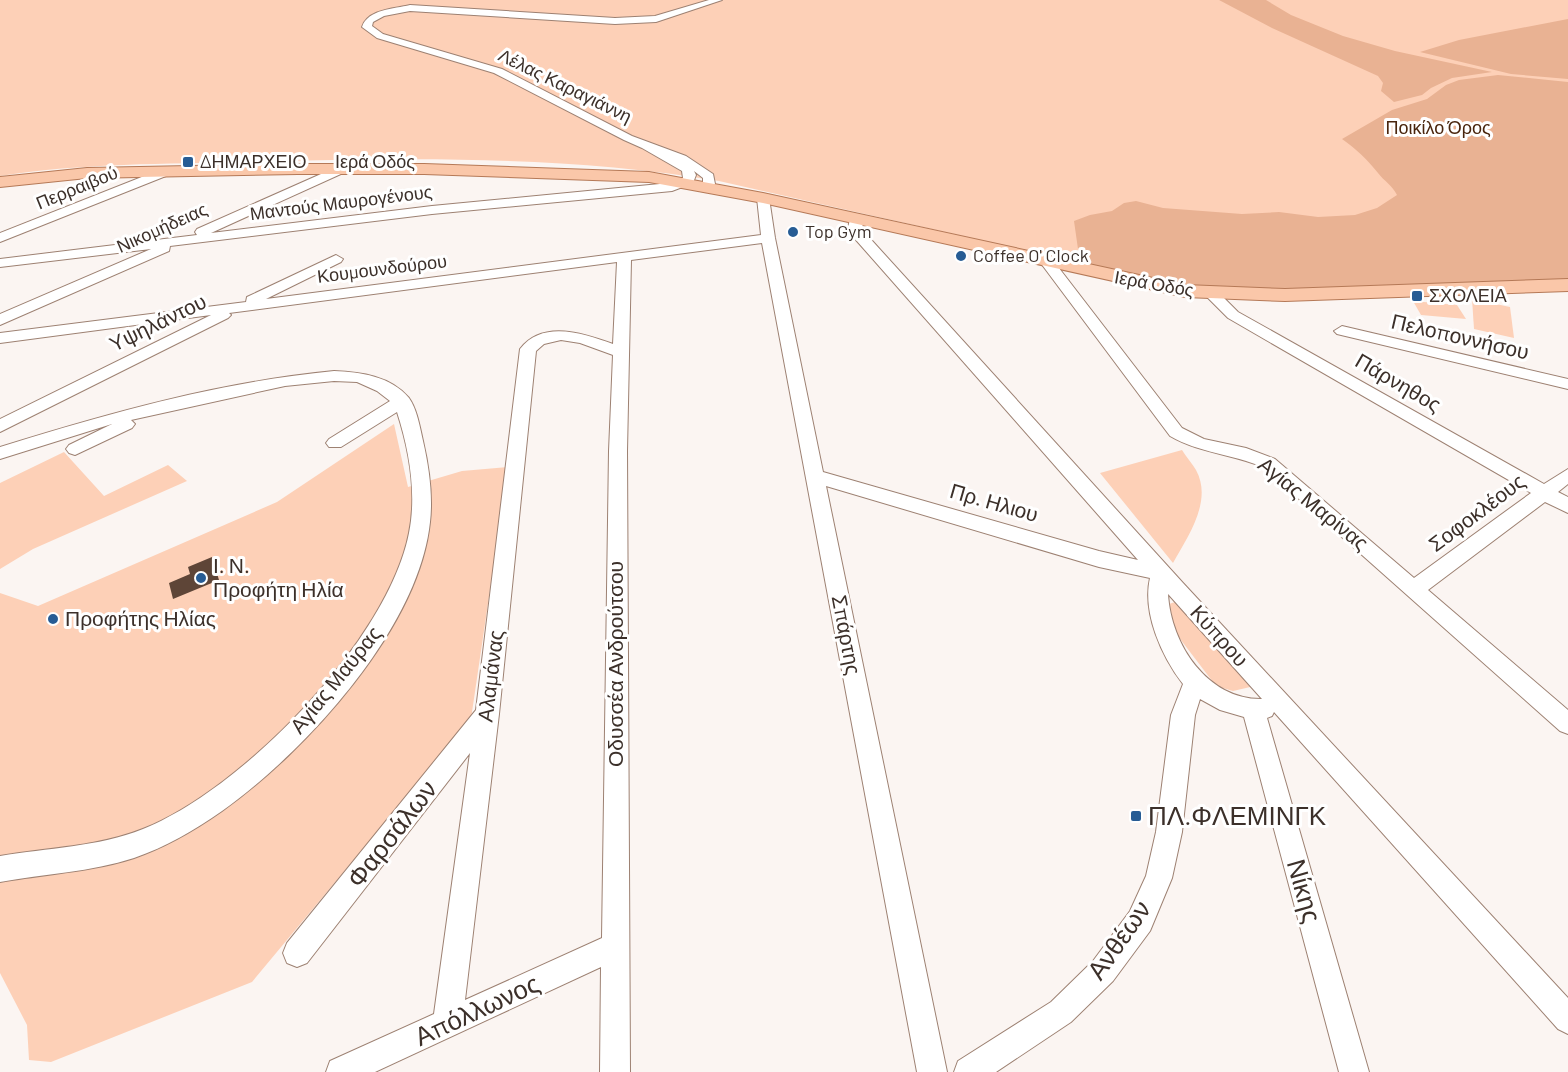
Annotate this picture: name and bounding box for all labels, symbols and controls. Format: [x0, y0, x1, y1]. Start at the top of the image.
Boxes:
street label: Λέλας Καραγιάννη [495, 43, 636, 127]
park label: Ποικίλο Όρος [1385, 116, 1491, 138]
place label: ΔΗΜΑΡΧΕΙΟ [200, 150, 307, 172]
street label: Ιερά Οδός [335, 150, 415, 172]
marker: ΔΗΜΑΡΧΕΙΟ [181, 155, 195, 169]
street label: Περραιβού [33, 161, 121, 213]
street label: Μαντούς Μαυρογένους [249, 180, 434, 224]
street label: Νικομήδειας [113, 197, 211, 257]
place label: Top Gym [805, 220, 872, 242]
marker: Top Gym [786, 225, 800, 239]
place label: Coffee O' Clock [973, 244, 1089, 266]
street label: Κουμουνδούρου [316, 249, 448, 287]
marker: Coffee O' Clock [954, 249, 968, 263]
street label: Ιερά Οδός [1113, 265, 1196, 301]
place label: ΣΧΟΛΕΙΑ [1429, 284, 1507, 306]
street label: Υψηλάντου [105, 287, 210, 356]
marker: ΣΧΟΛΕΙΑ [1410, 289, 1424, 303]
street label: Πελοποννήσου [1389, 308, 1532, 364]
street label: Πάρνηθος [1351, 347, 1446, 416]
street label: Αγίας Μαρίνας [1254, 451, 1374, 555]
street label: Σοφοκλέους [1423, 468, 1529, 556]
street label: Πρ. Ηλιου [947, 477, 1041, 526]
place label: Ι. Ν. Προφήτη Ηλία [213, 552, 344, 601]
street label: Οδυσσέα Ανδρούτσου [602, 561, 627, 767]
marker: Ι. Ν. Προφήτη Ηλία [194, 571, 208, 585]
street label: Σπάρτης [828, 593, 867, 677]
street label: Κύπρου [1186, 599, 1254, 671]
place label: Προφήτης Ηλίας [65, 605, 216, 630]
marker: Προφήτης Ηλίας [46, 612, 60, 626]
street label: Αγίας Μαύρας [284, 620, 386, 738]
street label: Αλαμάνας [471, 628, 508, 723]
street label: Φαρσάλων [339, 773, 442, 893]
place label: ΠΛ.ΦΛΕΜΙΝΓΚ [1148, 799, 1327, 830]
marker: ΠΛ.ΦΛΕΜΙΝΓΚ [1129, 809, 1143, 823]
street label: Νίκης [1282, 855, 1329, 926]
street label: Ανθέων [1079, 894, 1156, 985]
street label: Απόλλωνος [409, 966, 544, 1051]

